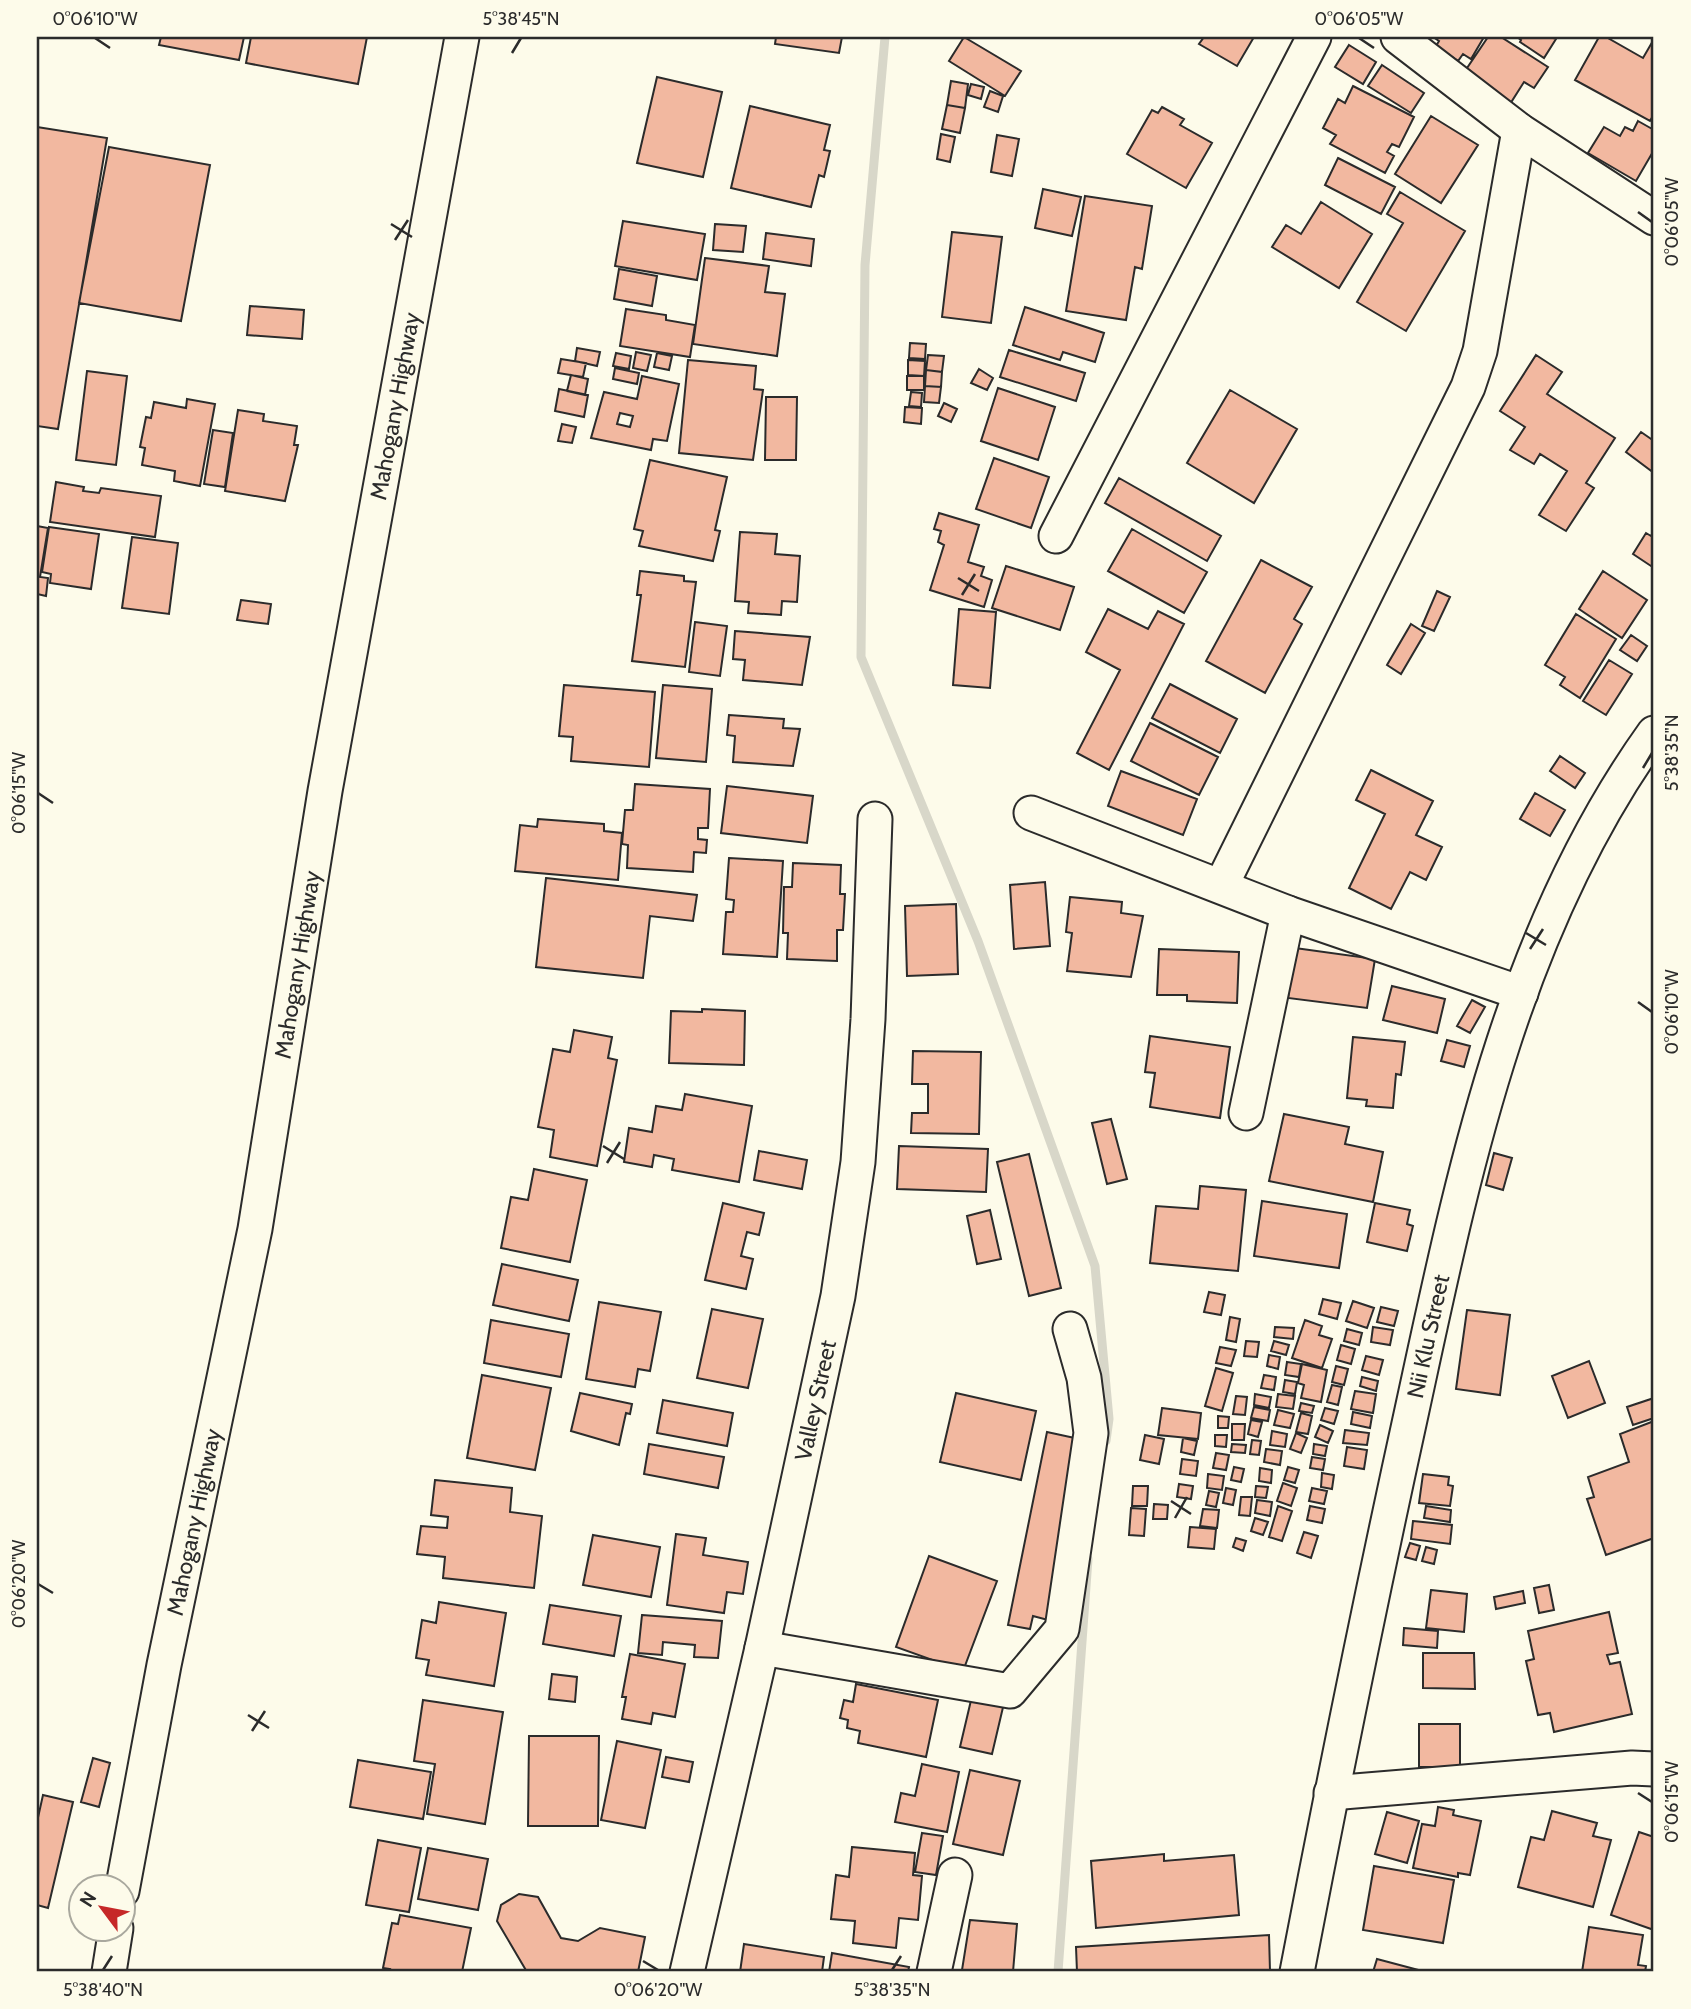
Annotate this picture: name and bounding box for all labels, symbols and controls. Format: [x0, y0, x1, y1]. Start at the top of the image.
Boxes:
text: 0°06'10"W [53, 8, 137, 30]
text: 5°38'45"N [483, 8, 560, 30]
text: 0°06'05"W [1315, 8, 1403, 30]
text: 0°06'05"W [1661, 178, 1683, 266]
street label: Mahogany Highway [364, 310, 426, 502]
text: 5°38'35"N [1661, 715, 1683, 791]
text: 0°06'15"W [8, 752, 30, 834]
street label: Mahogany Highway [268, 868, 326, 1061]
text: 0°06'10"W [1661, 970, 1683, 1054]
street label: Nii Klu Street [1401, 1272, 1455, 1401]
street label: Valley Street [789, 1337, 842, 1463]
street label: Mahogany Highway [161, 1426, 227, 1618]
text: 0°06'20"W [8, 1540, 30, 1628]
text: 0°06'15"W [1661, 1761, 1683, 1843]
north arrow [66, 1872, 136, 1942]
text: N [75, 1887, 101, 1911]
text: 5°38'40"N [63, 1979, 143, 2001]
text: 0°06'20"W [614, 1979, 702, 2001]
text: 5°38'35"N [854, 1979, 930, 2001]

